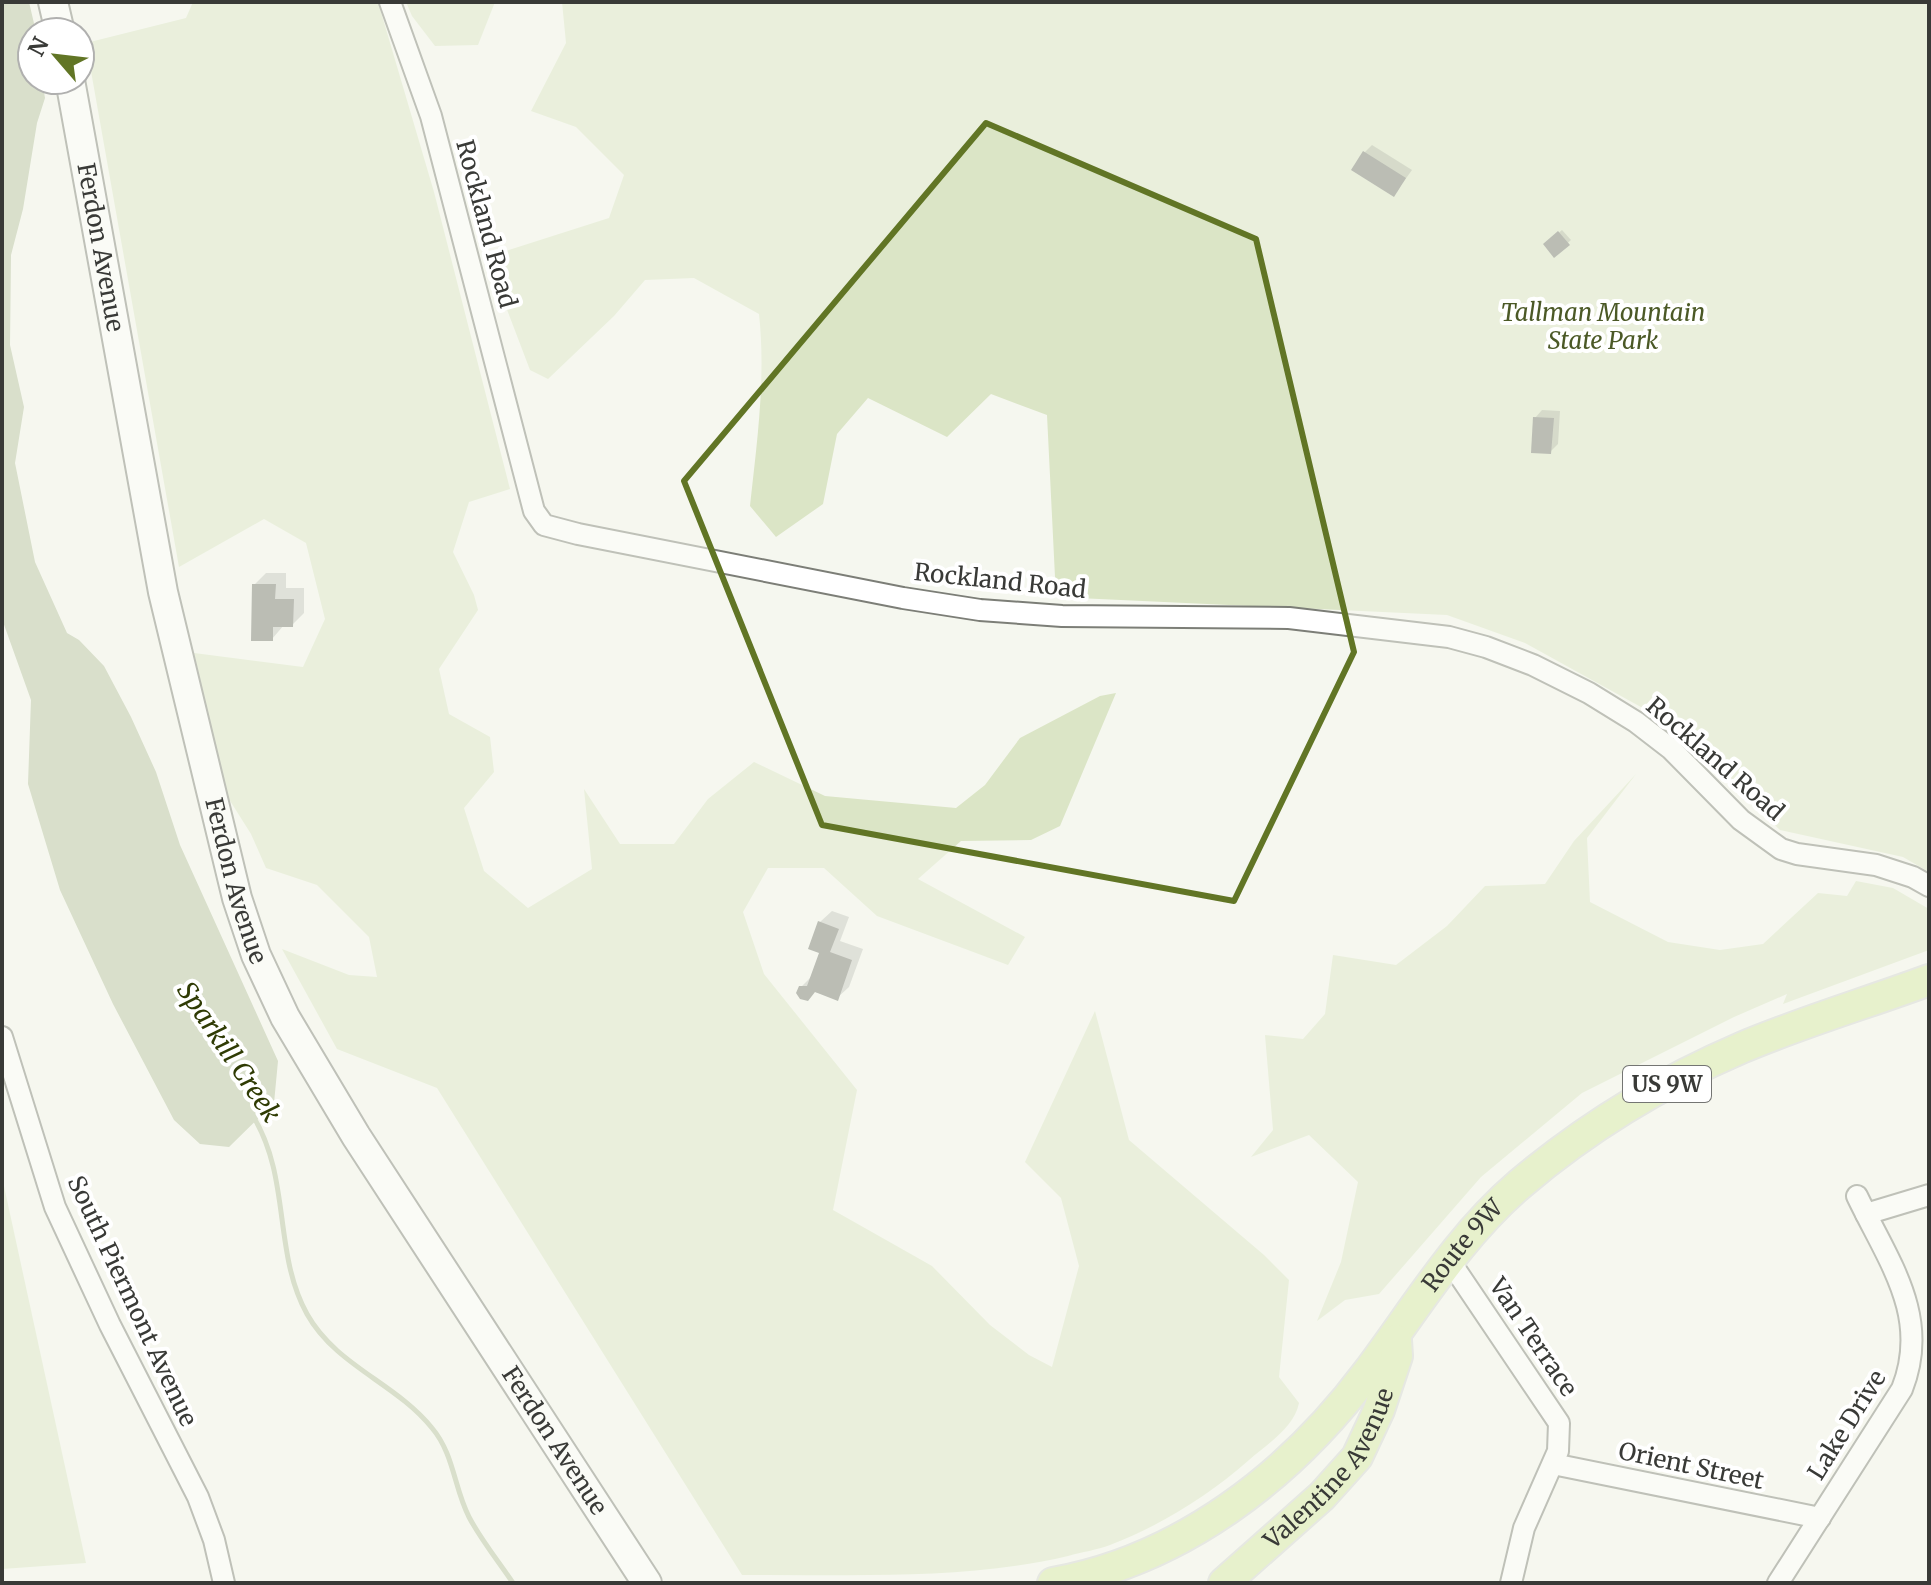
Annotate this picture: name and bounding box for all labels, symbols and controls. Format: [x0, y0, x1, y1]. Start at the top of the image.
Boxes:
north arrow [16, 16, 96, 96]
text: N [22, 32, 55, 61]
street label: Rockland Road [449, 136, 524, 311]
street label: Ferdon Avenue [70, 160, 131, 334]
park label: Tallman Mountain State Park [1501, 297, 1705, 356]
street label: Rockland Road [912, 556, 1088, 605]
street label: Rockland Road [1640, 690, 1791, 827]
street label: Ferdon Avenue [198, 794, 274, 969]
water label: Sparkill Creek [170, 975, 288, 1128]
road number: US 9W [1623, 1066, 1711, 1102]
street label: South Piermont Avenue [61, 1171, 204, 1431]
street label: Route 9W [1415, 1192, 1510, 1298]
street label: Van Terrace [1482, 1271, 1584, 1402]
street label: Ferdon Avenue [495, 1360, 614, 1521]
street label: Lake Drive [1801, 1364, 1892, 1485]
street label: Valentine Avenue [1256, 1384, 1400, 1556]
street label: Orient Street [1616, 1435, 1767, 1496]

